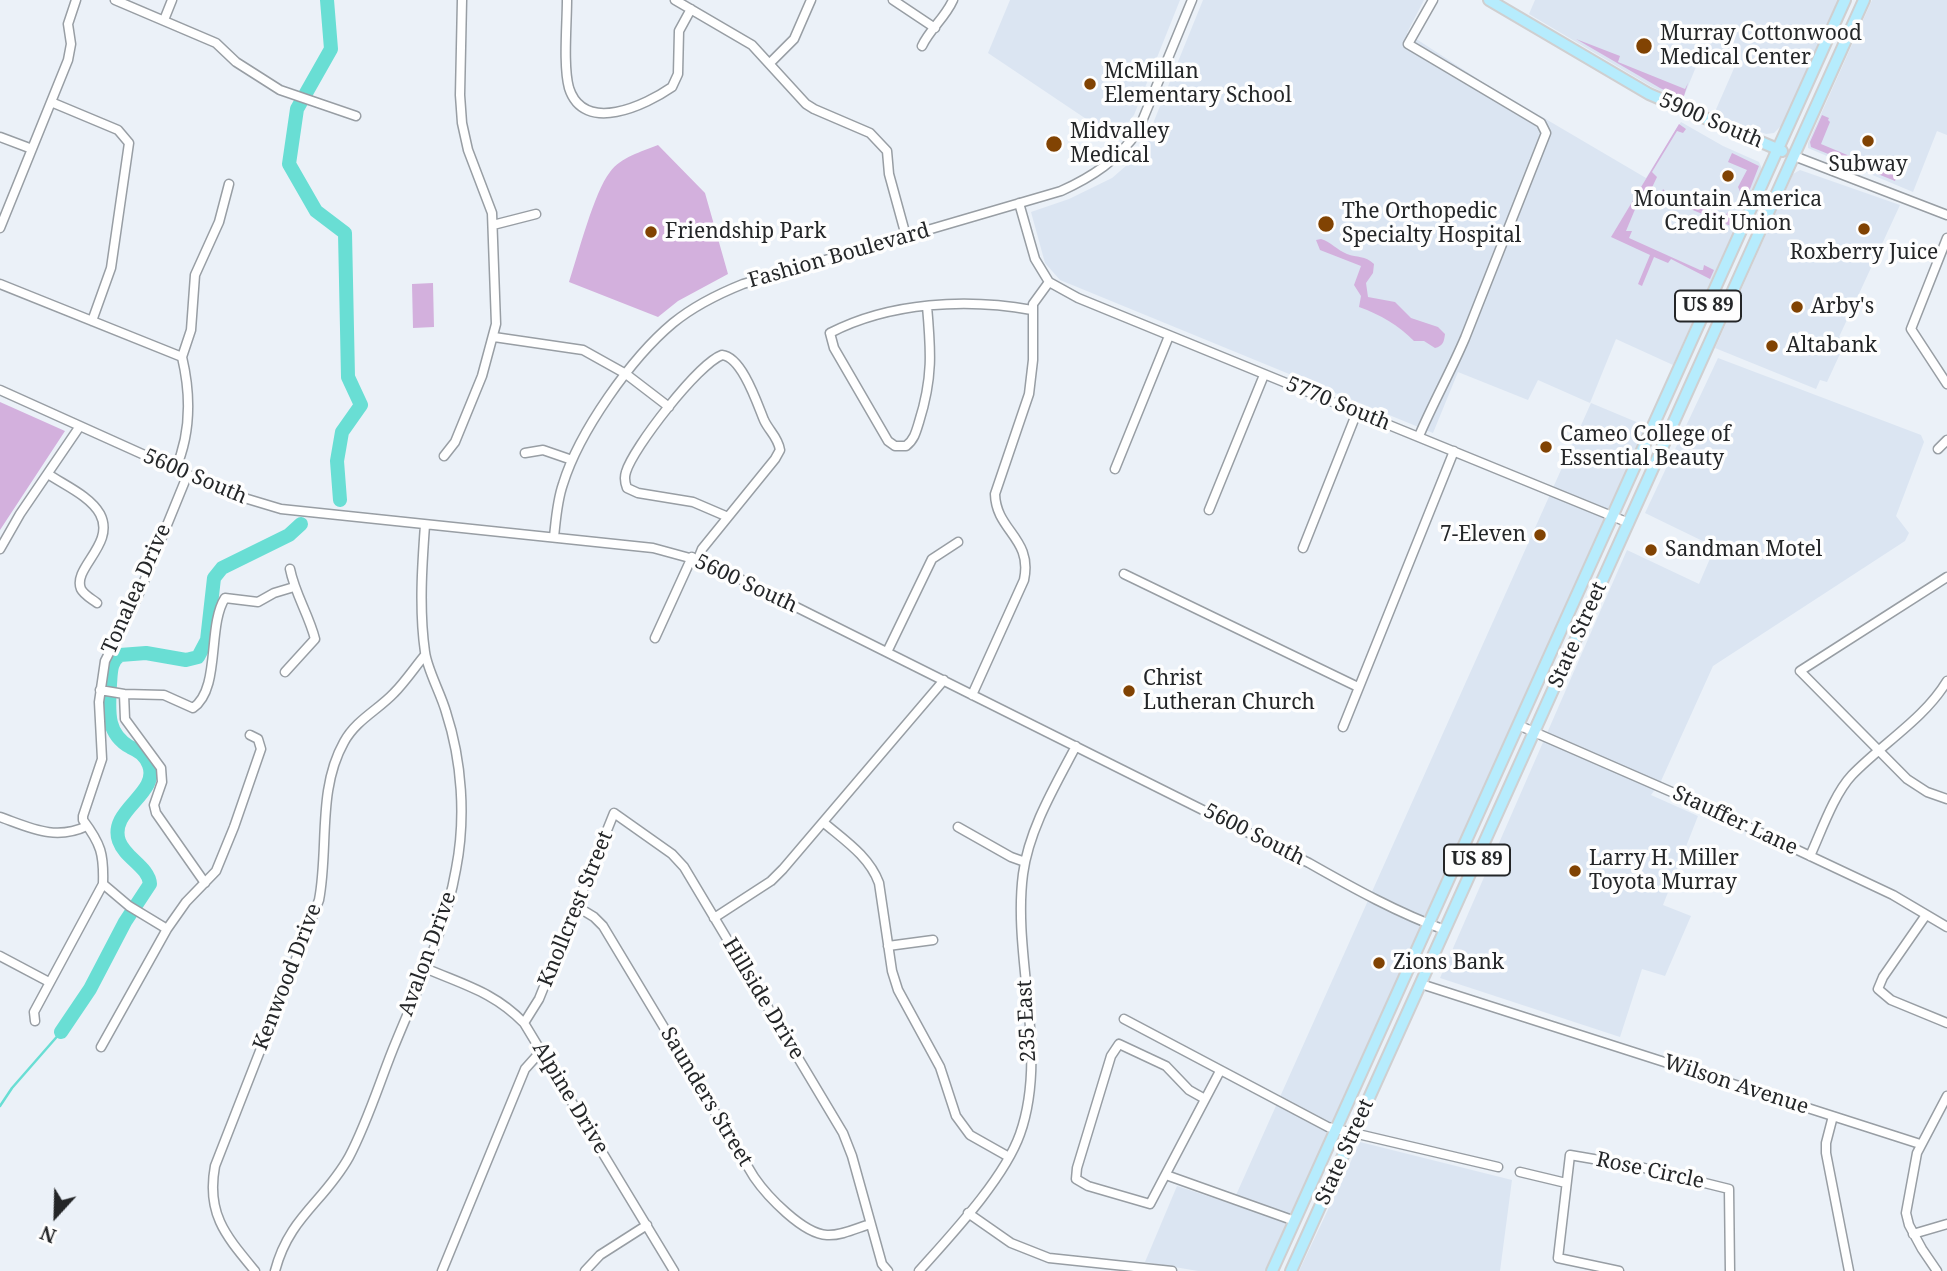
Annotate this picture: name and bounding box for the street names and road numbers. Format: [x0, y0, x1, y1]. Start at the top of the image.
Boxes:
street label: 5900 South [1655, 88, 1767, 154]
street label: Fashion Boulevard [745, 218, 933, 294]
road number: US 89 [1675, 290, 1741, 322]
street label: 5770 South [1282, 372, 1394, 436]
street label: 5600 South [139, 444, 251, 510]
street label: Tonalea Drive [97, 520, 177, 658]
street label: 5600 South [691, 549, 801, 619]
street label: State Street [1543, 578, 1613, 692]
street label: Stauffer Lane [1668, 781, 1802, 861]
street label: 5600 South [1199, 799, 1309, 871]
street label: Knollcrest Street [533, 827, 619, 991]
road number: US 89 [1444, 845, 1510, 876]
street label: Avalon Drive [394, 888, 462, 1020]
street label: Kenwood Drive [248, 900, 328, 1054]
street label: Hillside Drive [717, 934, 809, 1064]
street label: 235 East [1012, 979, 1042, 1063]
street label: Saunders Street [655, 1023, 757, 1171]
street label: Alpine Drive [527, 1037, 613, 1159]
street label: Wilson Avenue [1660, 1050, 1812, 1120]
street label: State Street [1310, 1095, 1380, 1209]
street label: Rose Circle [1594, 1147, 1706, 1195]

